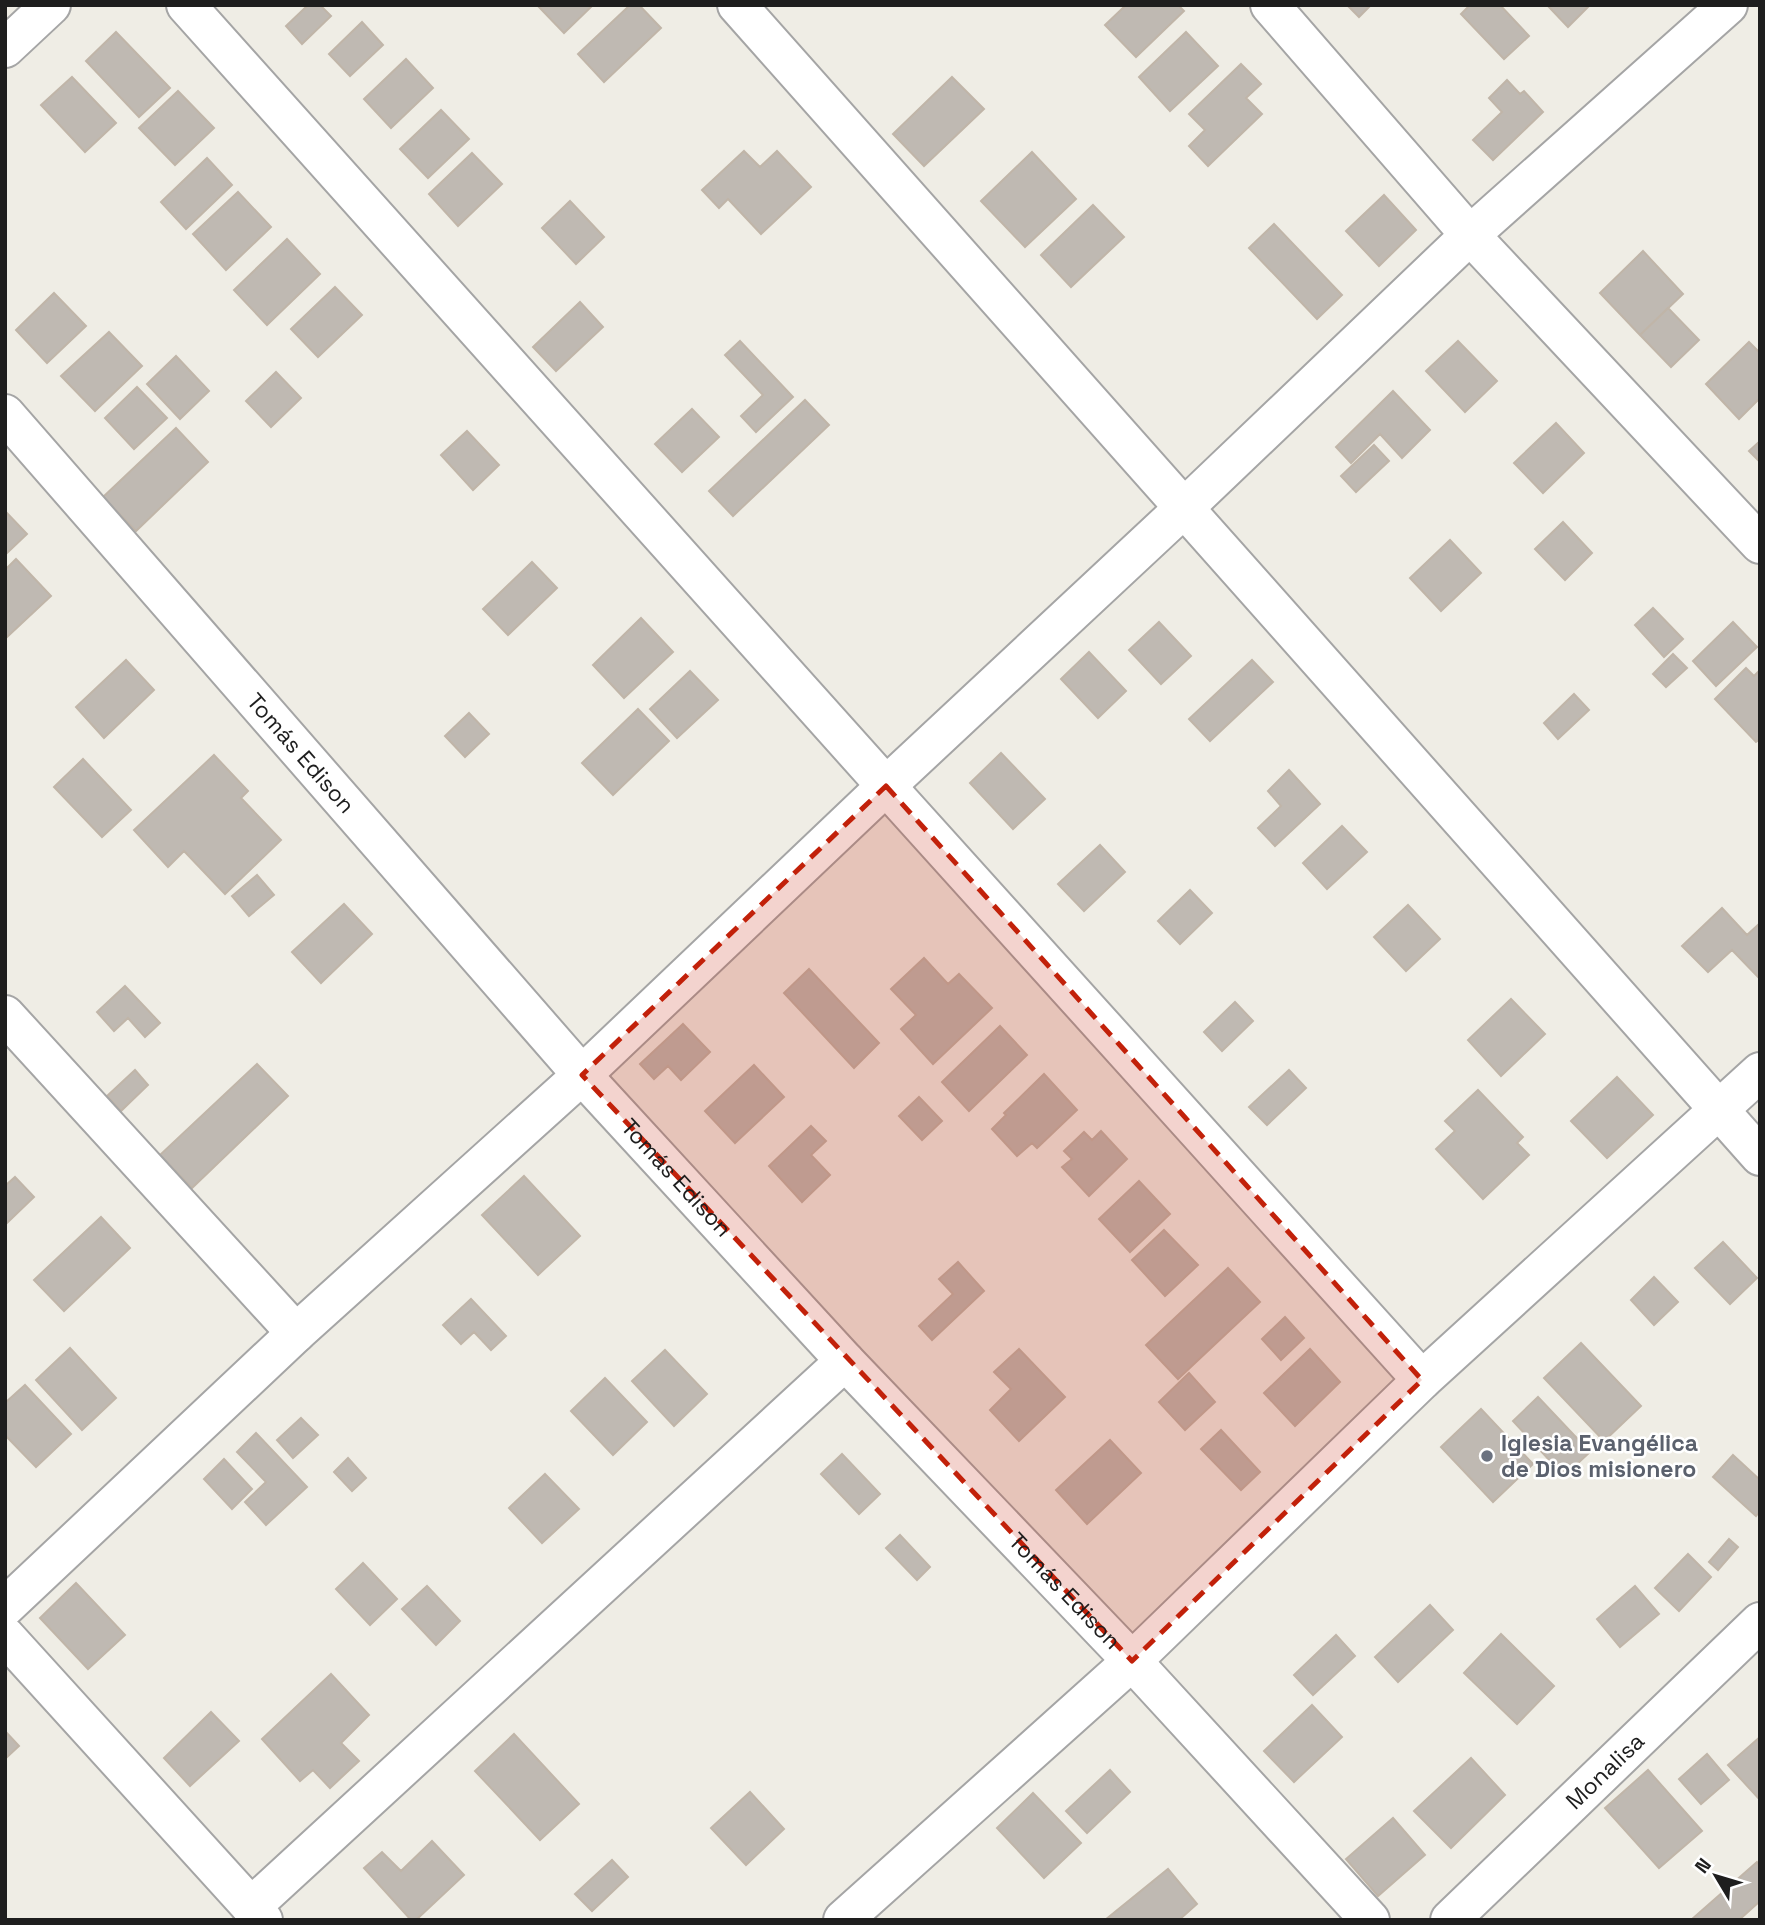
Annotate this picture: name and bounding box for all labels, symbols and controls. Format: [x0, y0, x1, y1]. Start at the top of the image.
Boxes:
street label: Tomás Edison [240, 687, 362, 819]
street label: Tomás Edison [615, 1112, 738, 1243]
place label: Iglesia Evangélica de Dios misionero [1501, 1428, 1698, 1484]
marker: Iglesia Evangélica de Dios misionero [1479, 1448, 1495, 1464]
street label: Tomás Edison [1002, 1526, 1128, 1655]
street label: Monalisa [1559, 1726, 1651, 1816]
north arrow [1681, 1841, 1751, 1911]
text: N [1689, 1853, 1717, 1879]

